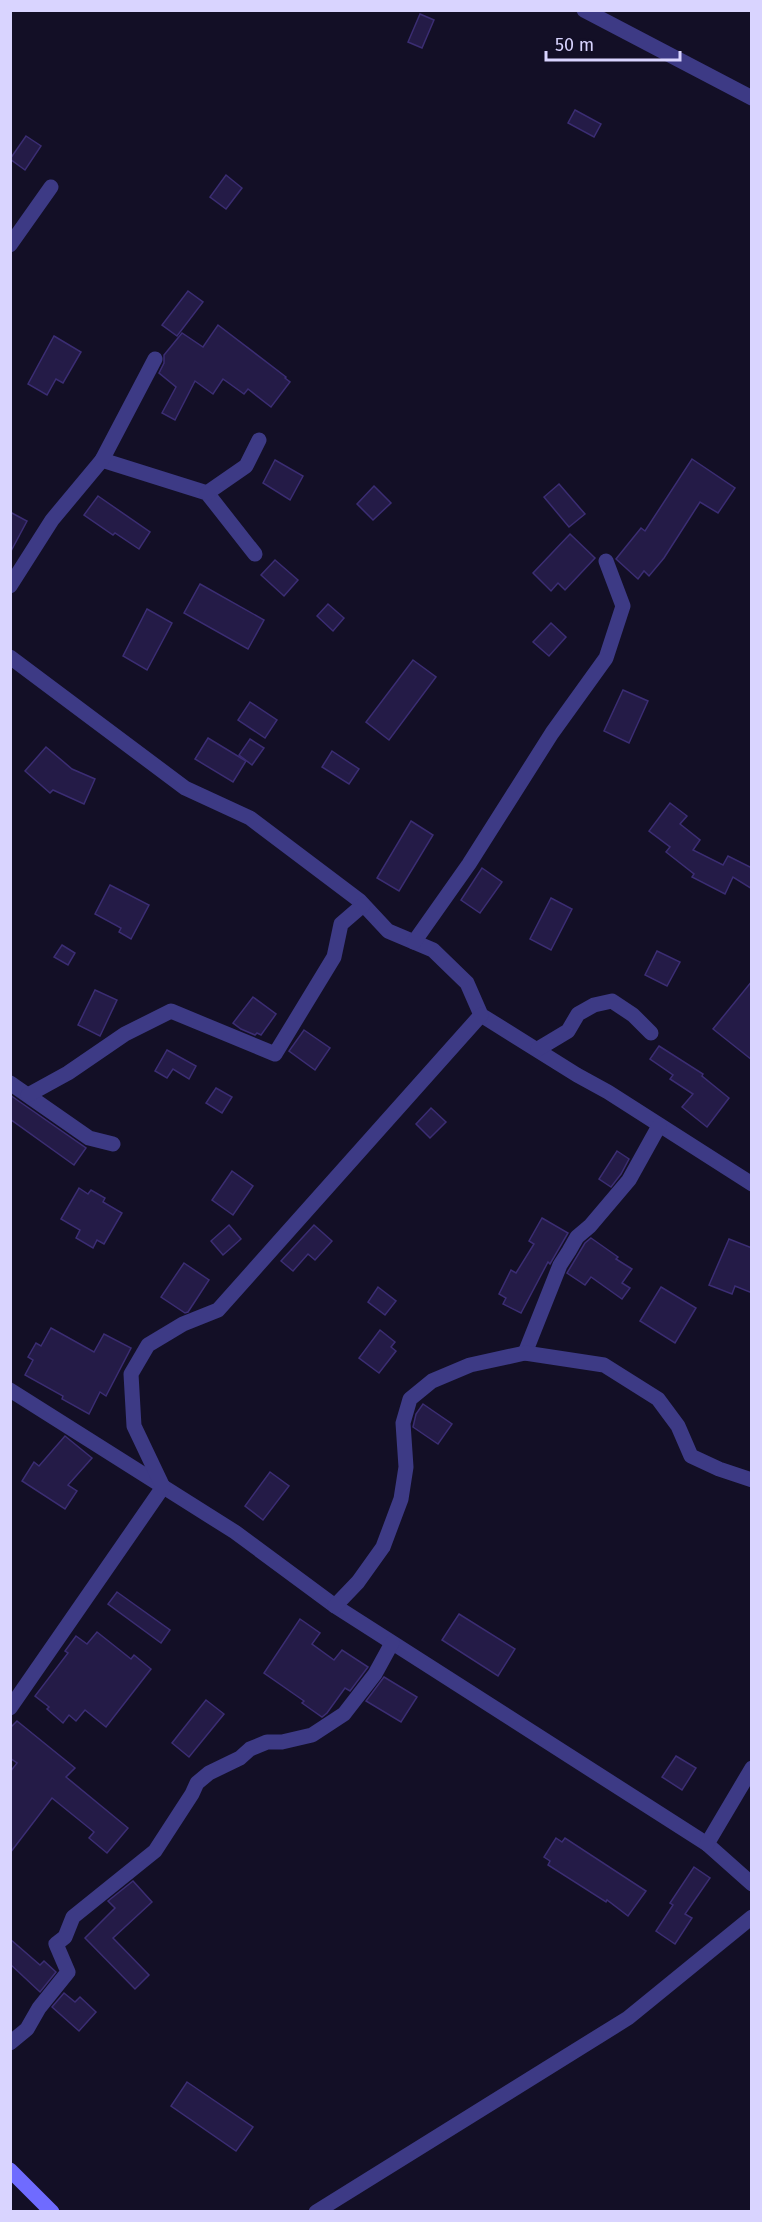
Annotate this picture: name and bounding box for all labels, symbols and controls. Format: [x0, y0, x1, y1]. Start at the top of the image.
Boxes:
scale bar [546, 24, 680, 62]
text: 50 m [555, 34, 594, 56]

